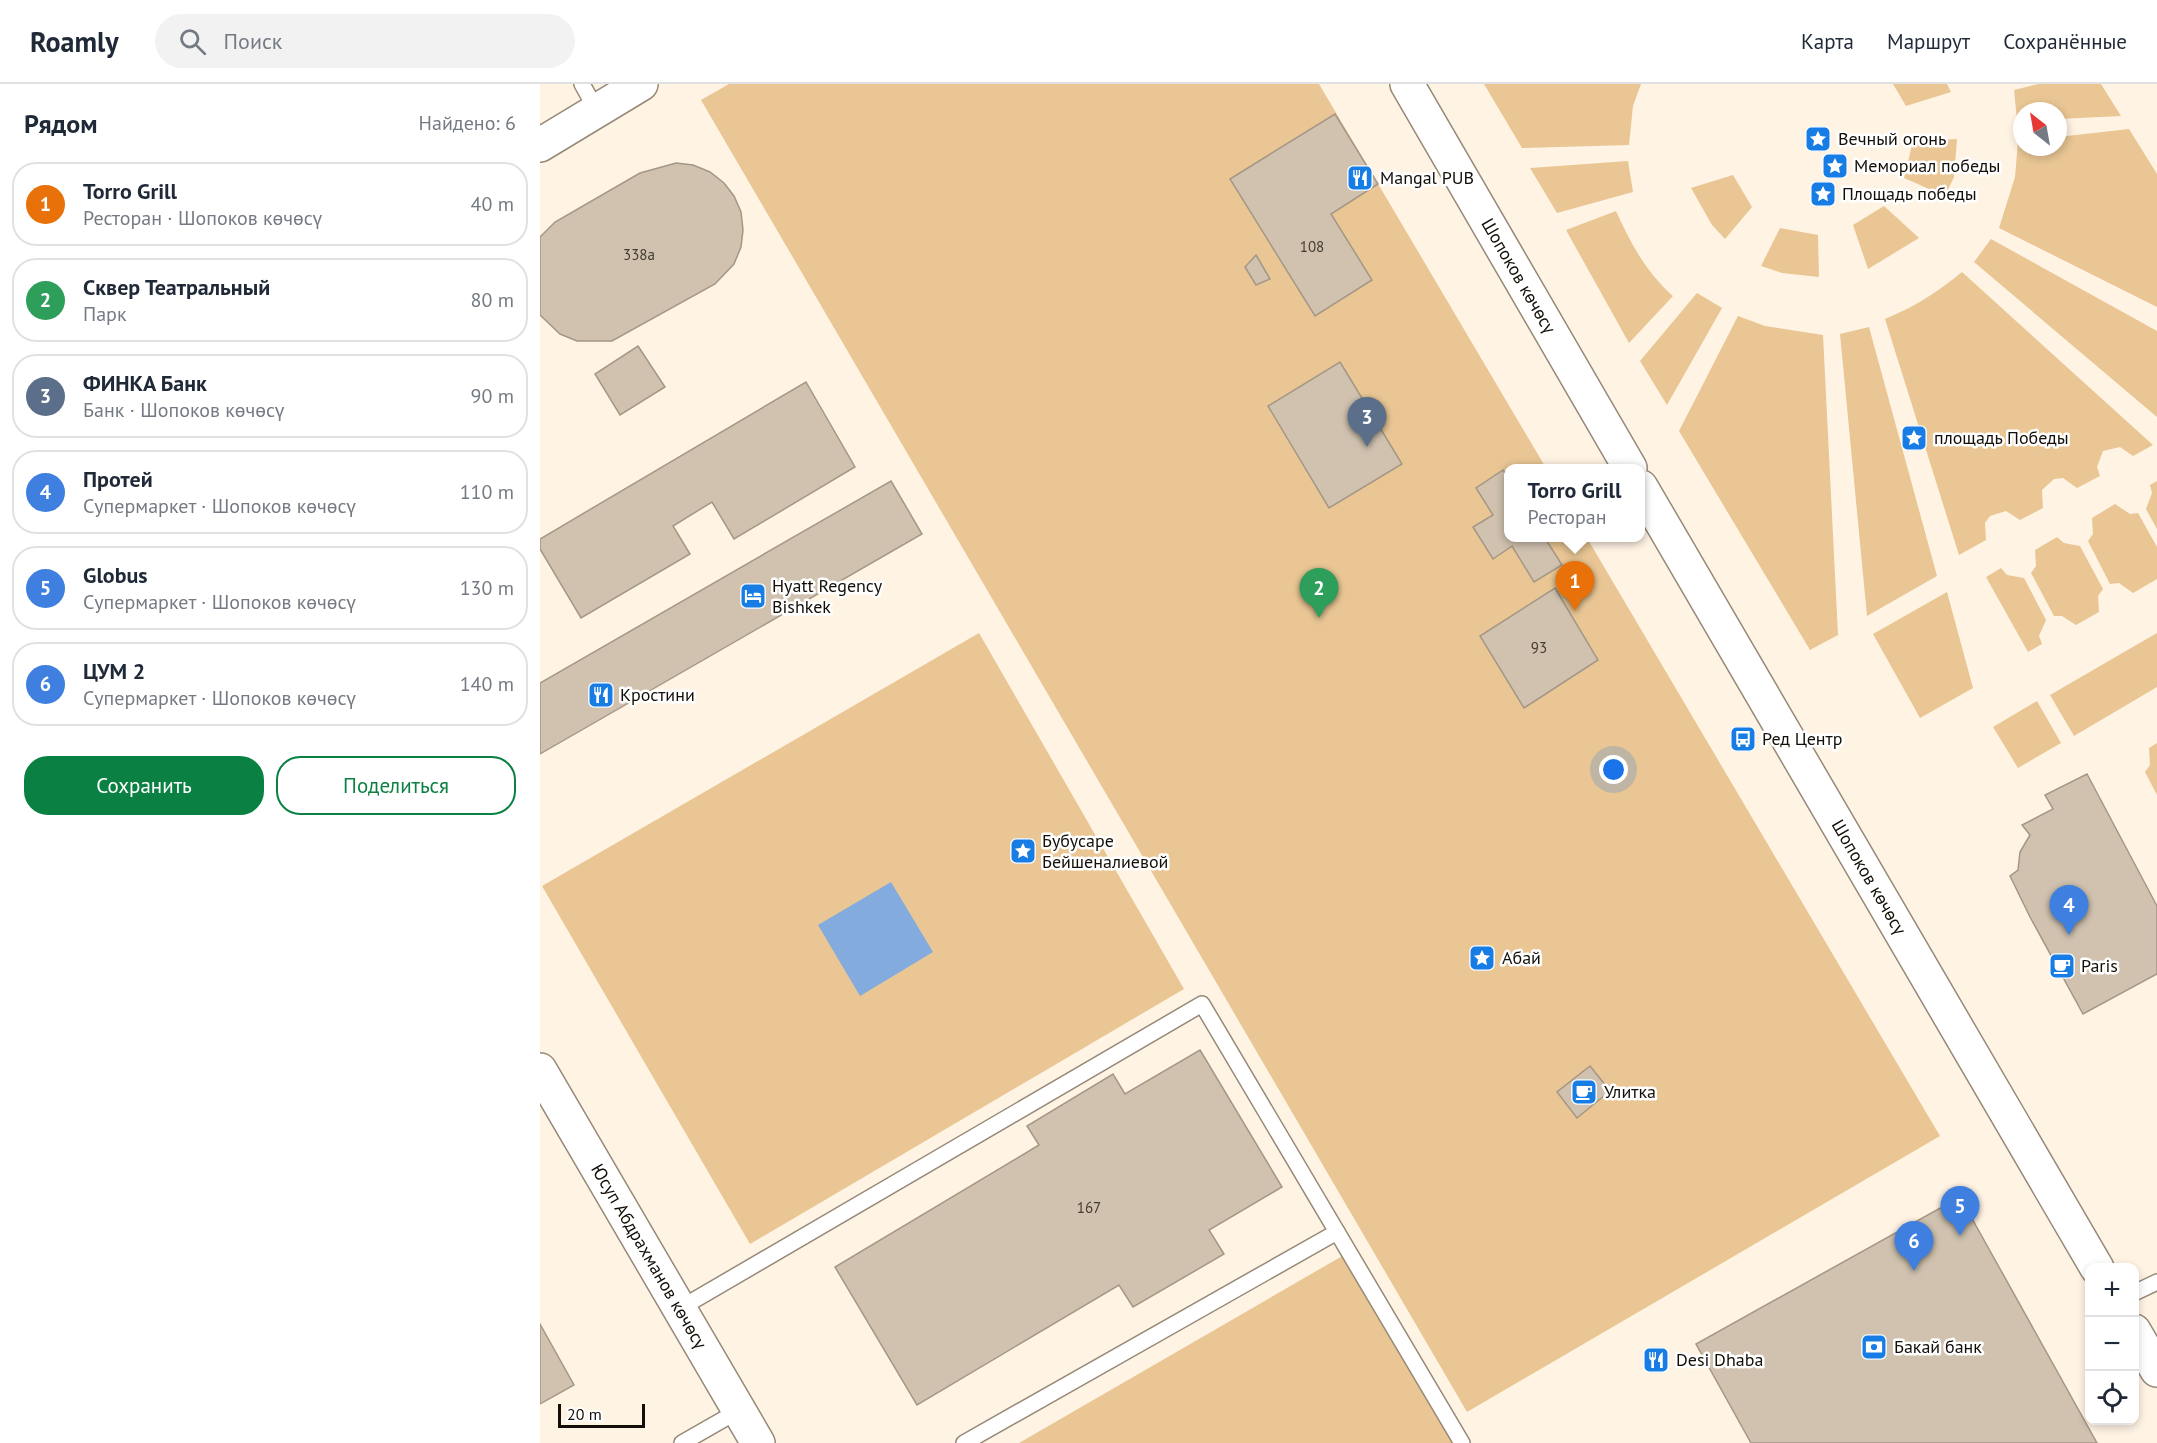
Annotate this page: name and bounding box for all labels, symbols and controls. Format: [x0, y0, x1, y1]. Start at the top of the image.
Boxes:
search box [155, 14, 575, 68]
text: Roamly [30, 23, 119, 60]
icon: search [176, 25, 209, 58]
text: Поиск [224, 27, 282, 55]
text: Карта [1801, 28, 1854, 55]
text: Маршрут [1887, 28, 1970, 55]
text: Сохранённые [2003, 28, 2127, 55]
north arrow [2013, 102, 2067, 156]
text: Рядом [24, 107, 98, 140]
text: Найдено: 6 [419, 110, 516, 136]
place icon: Вечный огонь [1803, 124, 1833, 154]
place label: Вечный огонь [1838, 127, 1946, 150]
place icon: Мемориал победы [1820, 151, 1850, 181]
place label: Мемориал победы [1854, 154, 2000, 177]
restaurant icon: Mangal PUB [1345, 163, 1375, 193]
place label: Mangal PUB [1380, 166, 1474, 189]
text: Torro Grill [83, 177, 177, 205]
place icon: Площадь победы [1808, 179, 1838, 209]
place label: Площадь победы [1842, 182, 1977, 205]
text: 1 [40, 191, 51, 217]
text: 40 m [471, 191, 514, 217]
text: Ресторан · Шопоков көчөсү [83, 205, 322, 231]
street label: Шопоков көчөсү [1476, 214, 1562, 338]
house number: 108 [1300, 237, 1324, 256]
house number: 338а [623, 245, 655, 264]
text: Сквер Театральный [83, 273, 270, 301]
text: 2 [40, 287, 51, 313]
text: 80 m [471, 287, 514, 313]
text: Парк [83, 301, 126, 327]
text: ФИНКА Банк [83, 369, 207, 397]
text: 3 [40, 383, 51, 409]
text: 90 m [471, 383, 514, 409]
text: Банк · Шопоков көчөсү [83, 397, 284, 423]
pin: 3 [1348, 398, 1386, 447]
place icon: площадь Победы [1899, 423, 1929, 453]
place label: площадь Победы [1934, 426, 2069, 449]
popup [1504, 464, 1645, 542]
text: Протей [83, 465, 153, 493]
text: Torro Grill [1527, 476, 1622, 504]
text: 4 [40, 479, 51, 505]
text: 110 m [460, 479, 514, 505]
text: Супермаркет · Шопоков көчөсү [83, 493, 356, 519]
text: Ресторан [1527, 504, 1606, 530]
text: Globus [83, 561, 148, 589]
pin: 1 [1556, 562, 1594, 611]
pin: 2 [1300, 568, 1338, 618]
place label: Hyatt Regency Bishkek [772, 574, 883, 618]
text: 5 [40, 575, 51, 601]
text: 130 m [460, 575, 514, 601]
hotel icon: Hyatt Regency Bishkek [738, 581, 768, 611]
text: Супермаркет · Шопоков көчөсү [83, 589, 356, 615]
house number: 93 [1531, 638, 1547, 657]
text: ЦУМ 2 [83, 657, 145, 685]
text: 6 [40, 671, 51, 697]
text: 140 m [460, 671, 514, 697]
restaurant icon: Кростини [586, 680, 616, 710]
place label: Кростини [620, 683, 695, 706]
text: Супермаркет · Шопоков көчөсү [83, 685, 356, 711]
bus stop icon: Ред Центр [1728, 724, 1758, 754]
place label: Ред Центр [1762, 727, 1842, 750]
your location [1599, 755, 1628, 784]
button: Сохранить [24, 756, 264, 815]
button: Поделиться [276, 756, 516, 815]
street label: Шопоков көчөсү [1827, 815, 1912, 939]
place label: Бубусаре Бейшеналиевой [1042, 829, 1168, 873]
place icon: Бубусаре Бейшеналиевой [1008, 836, 1038, 866]
pin: 4 [2050, 886, 2089, 935]
place icon: Абай [1467, 943, 1497, 973]
place label: Абай [1502, 946, 1541, 969]
cafe icon: Paris [2047, 951, 2077, 981]
place label: Paris [2081, 954, 2118, 977]
cafe icon: Улитка [1569, 1077, 1599, 1107]
place label: Улитка [1604, 1080, 1656, 1103]
street label: Юсуп Абдрахманов көчөсү [586, 1159, 713, 1353]
pin: 5 [1940, 1186, 1980, 1236]
house number: 167 [1077, 1198, 1101, 1217]
pin: 6 [1894, 1222, 1934, 1271]
map controls [2085, 1263, 2139, 1425]
button: + [2085, 1263, 2139, 1317]
button: − [2085, 1317, 2139, 1371]
bank icon: Бакай банк [1859, 1332, 1889, 1362]
place label: Бакай банк [1894, 1335, 1982, 1358]
restaurant icon: Desi Dhaba [1641, 1345, 1671, 1375]
place label: Desi Dhaba [1676, 1348, 1763, 1371]
button: locate [2085, 1371, 2139, 1425]
scale bar [558, 1401, 645, 1428]
text: 20 m [567, 1404, 602, 1424]

